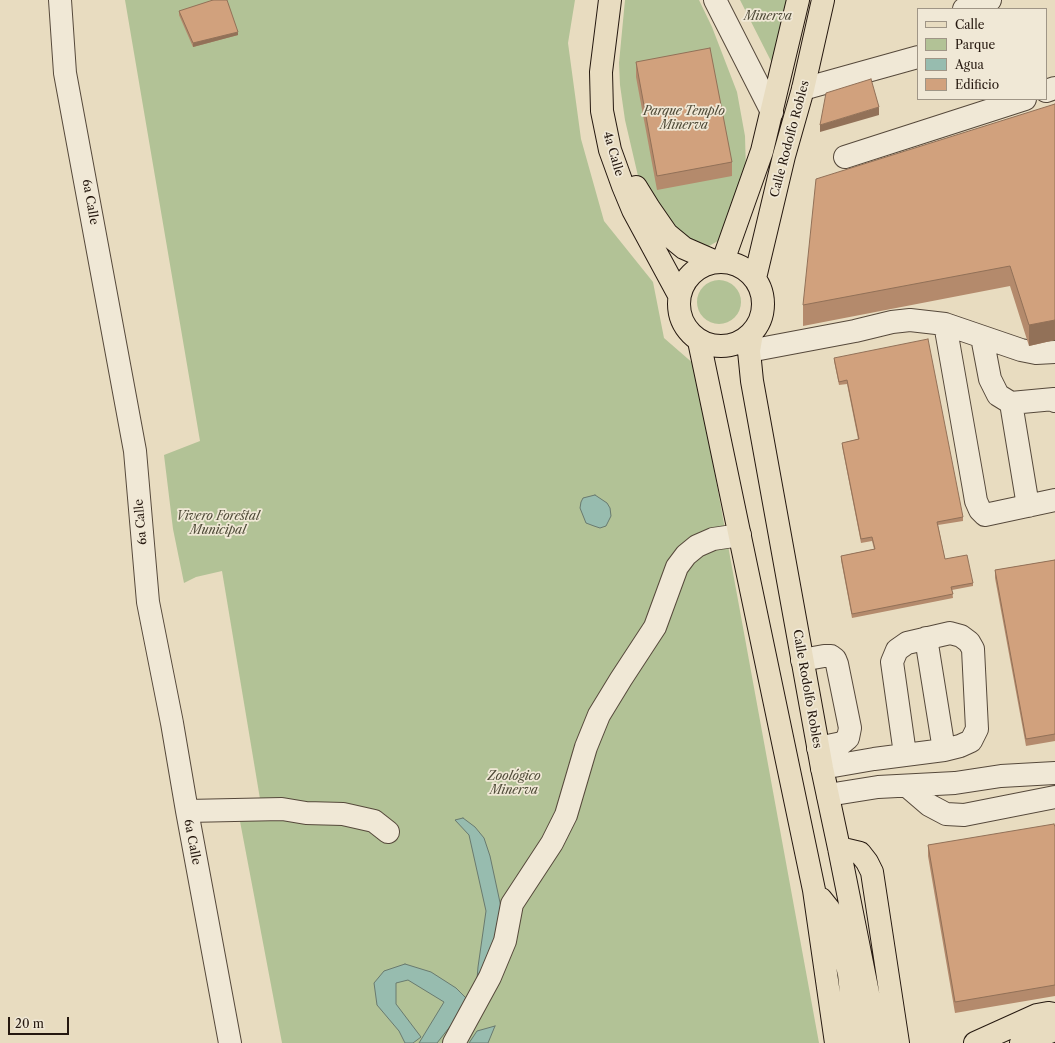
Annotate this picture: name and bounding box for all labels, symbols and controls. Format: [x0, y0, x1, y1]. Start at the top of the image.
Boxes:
legend [917, 8, 1047, 100]
park label: Minerva [744, 10, 792, 24]
text: Calle [955, 17, 984, 32]
text: Parque [955, 37, 995, 52]
text: Agua [955, 57, 984, 72]
text: Edificio [955, 77, 999, 92]
street label: Calle Rodolfo Robles [767, 79, 813, 199]
park label: Parque Templo Minerva [643, 105, 725, 133]
street label: 4a Calle [600, 130, 626, 178]
street label: 6a Calle [79, 178, 101, 226]
street label: 6a Calle [132, 498, 150, 546]
park label: Vivero Forestal Municipal [176, 510, 260, 538]
street label: Calle Rodolfo Robles [789, 628, 825, 750]
park label: Zoológico Minerva [487, 770, 541, 798]
street label: 6a Calle [181, 818, 203, 866]
scale bar [10, 1009, 71, 1035]
text: 20 m [15, 1016, 44, 1031]

